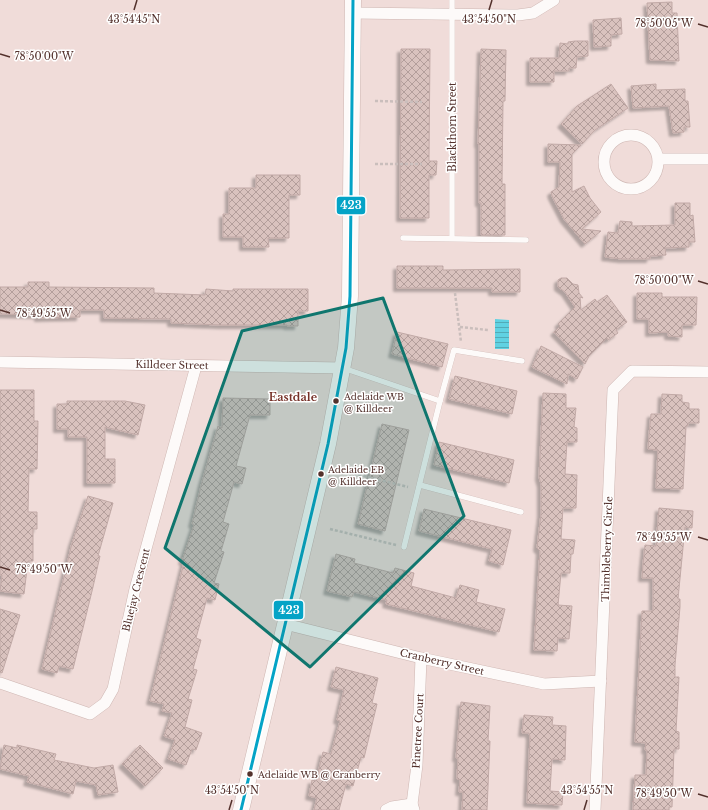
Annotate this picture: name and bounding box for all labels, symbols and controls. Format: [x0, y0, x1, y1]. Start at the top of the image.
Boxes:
text: 43°54'45"N [108, 13, 160, 26]
text: 43°54'50"N [462, 13, 516, 26]
text: 78°50'05"W [635, 17, 693, 30]
text: 78°50'00"W [14, 50, 74, 63]
street label: Blackthorn Street [446, 82, 459, 172]
line badge: 423 [336, 196, 366, 215]
text: 423 [340, 198, 362, 212]
text: 78°50'00"W [634, 274, 694, 287]
text: 78°49'55"W [16, 307, 72, 320]
street label: Killdeer Street [135, 358, 209, 372]
district label: Eastdale [269, 390, 318, 404]
place label: Adelaide WB @ Killdeer [343, 391, 404, 414]
marker: Adelaide WB @ Killdeer [331, 396, 341, 406]
place label: Adelaide EB @ Killdeer [327, 464, 384, 487]
marker: Adelaide EB @ Killdeer [316, 469, 326, 479]
street label: Thimbleberry Circle [599, 496, 615, 602]
text: 78°49'55"W [636, 531, 692, 544]
street label: Bluejay Crescent [119, 547, 153, 633]
text: 78°49'50"W [16, 563, 73, 576]
line badge: 423 [273, 600, 304, 620]
text: 423 [278, 603, 300, 617]
street label: Cranberry Street [399, 646, 486, 678]
street label: Pinetree Court [410, 693, 426, 769]
marker: Adelaide WB @ Cranberry [245, 769, 255, 779]
place label: Adelaide WB @ Cranberry [257, 769, 381, 780]
text: 43°54'50"N [205, 784, 259, 797]
text: 43°54'55"N [561, 784, 613, 797]
text: 78°49'50"W [636, 787, 693, 800]

